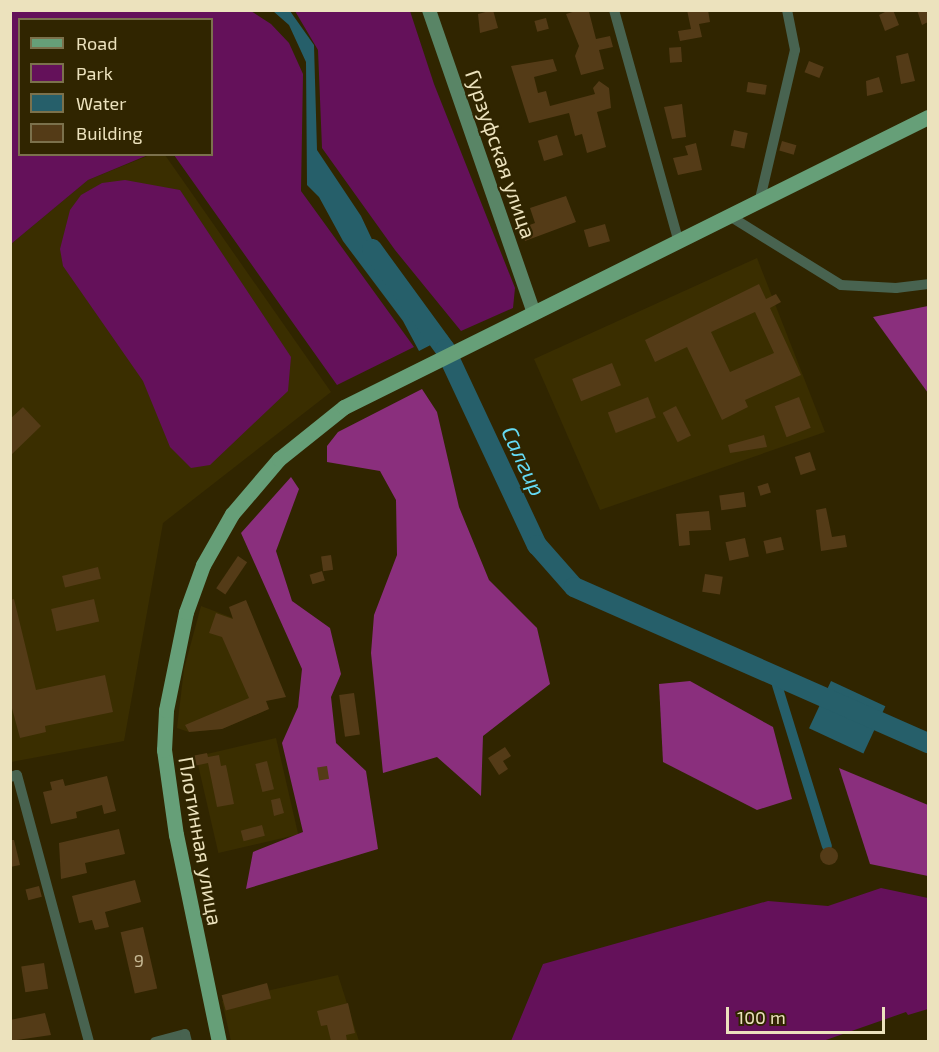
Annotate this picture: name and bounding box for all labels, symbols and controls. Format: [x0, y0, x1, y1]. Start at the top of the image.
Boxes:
legend [18, 18, 213, 156]
text: Road [76, 32, 117, 54]
text: Park [76, 62, 113, 84]
street label: Гурзуфская улица [460, 66, 542, 242]
text: Water [76, 92, 126, 114]
text: Building [76, 122, 143, 144]
water label: Салгир [496, 422, 552, 500]
street label: Плотинная улица [174, 755, 228, 927]
house number: 9 [134, 949, 144, 971]
scale bar [729, 995, 888, 1033]
text: 100 m [737, 1006, 786, 1028]

